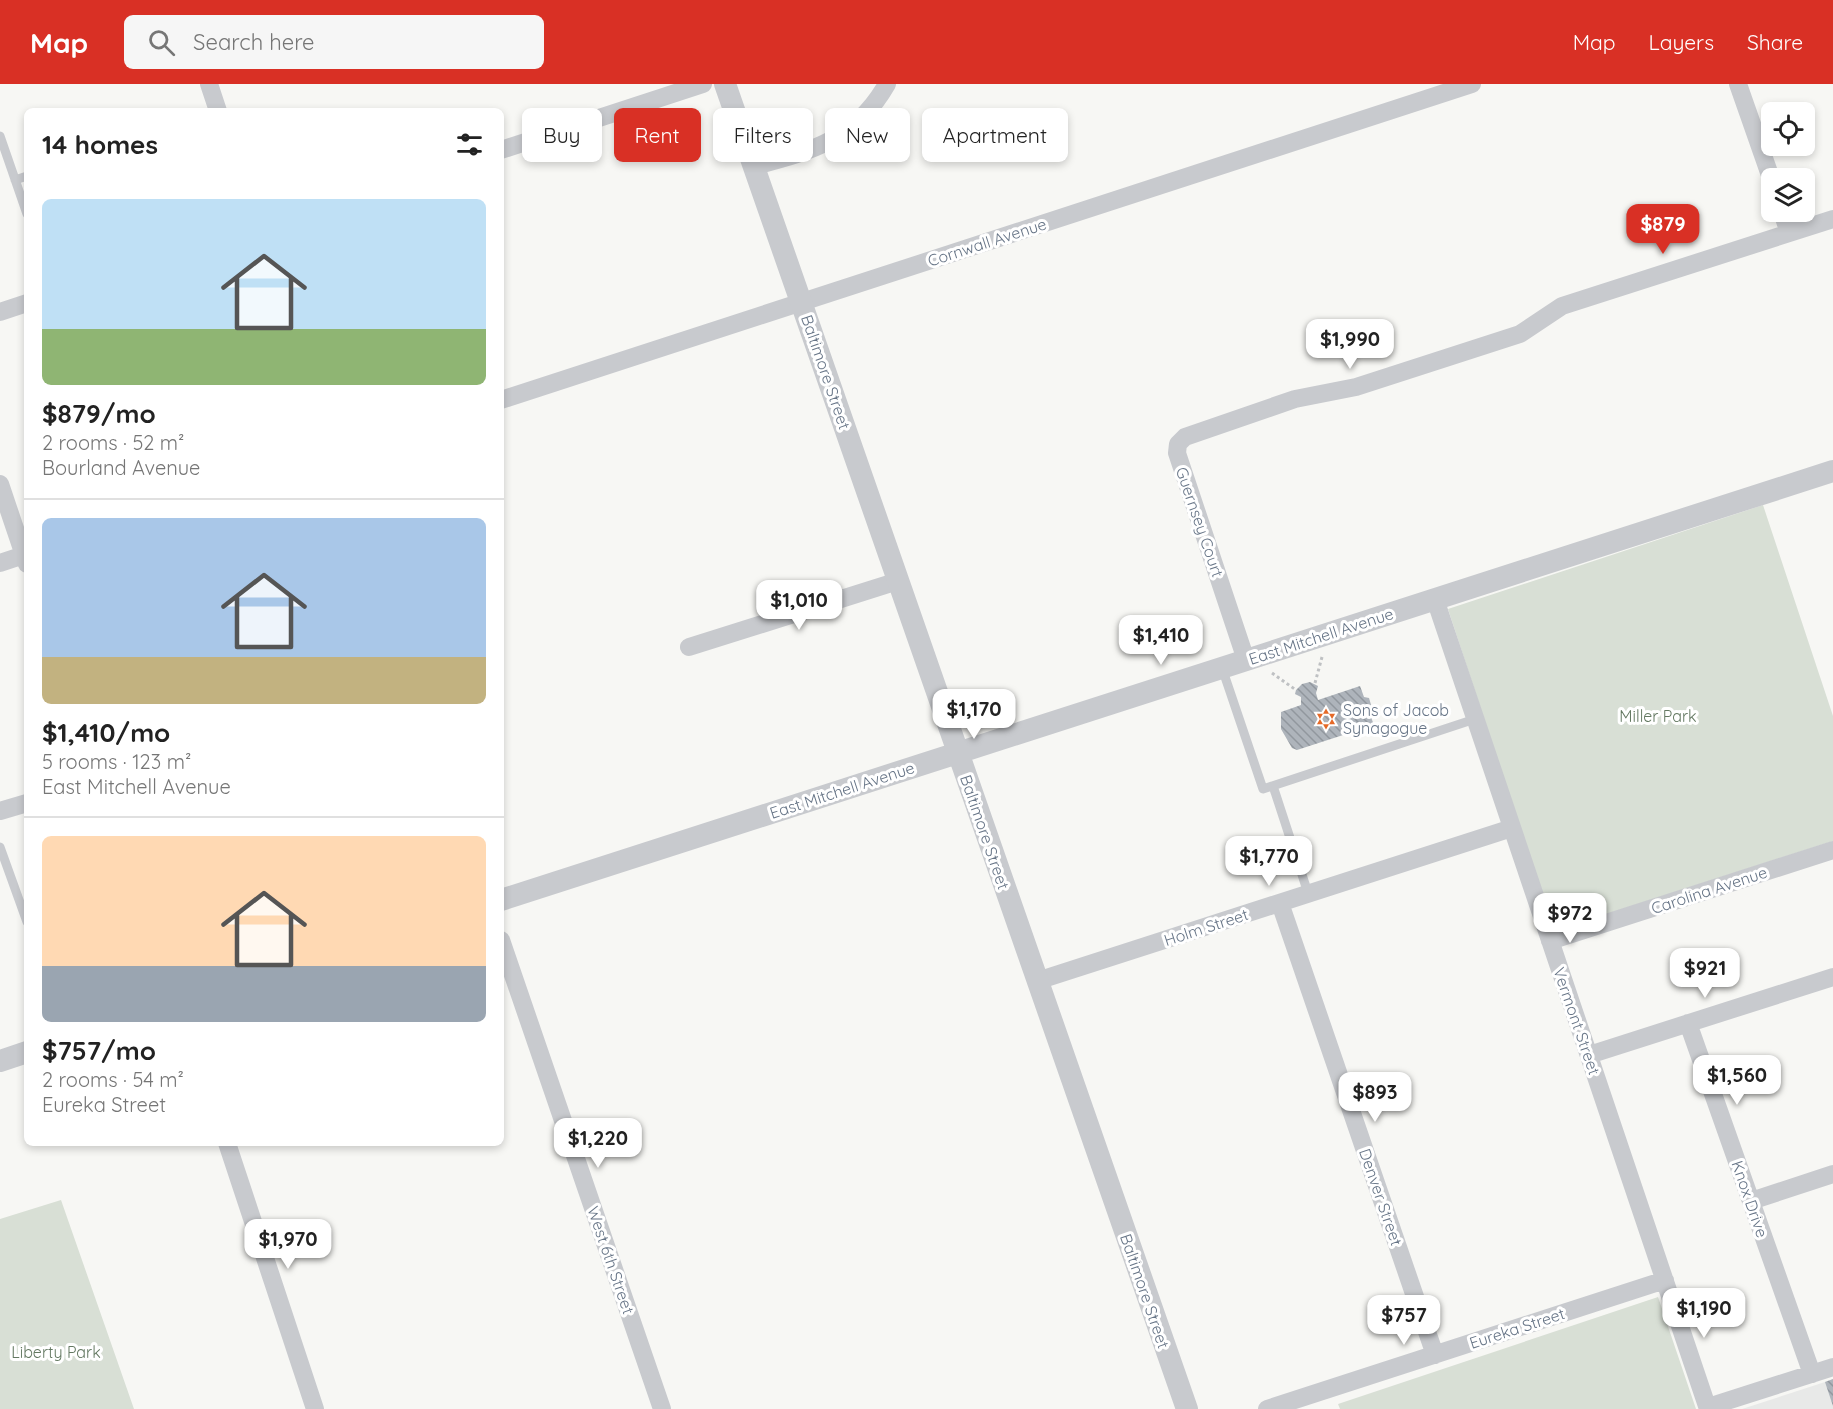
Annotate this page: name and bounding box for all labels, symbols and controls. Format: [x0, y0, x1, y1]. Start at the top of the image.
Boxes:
search box [124, 15, 544, 69]
text: Map [30, 25, 88, 60]
icon: search [145, 26, 178, 59]
text: Search here [193, 28, 315, 56]
text: Map [1573, 29, 1616, 55]
text: Layers [1649, 29, 1714, 55]
text: Share [1747, 29, 1803, 55]
map controls [1761, 102, 1815, 222]
button: locate [1761, 102, 1815, 156]
chip: Buy [522, 108, 602, 162]
chip: Rent [614, 108, 701, 162]
chip: Filters [713, 108, 813, 162]
chip: New [825, 108, 910, 162]
chip: Apartment [922, 108, 1068, 162]
text: 14 homes [42, 128, 158, 161]
icon: filters [453, 128, 486, 161]
button: layers [1761, 168, 1815, 222]
pin: $879 [1627, 204, 1699, 255]
text: $879 [1640, 211, 1686, 236]
street label: Cornwall Avenue [925, 213, 1049, 271]
icon: home [210, 238, 318, 346]
street label: Baltimore Street [797, 312, 855, 432]
pin: $1,990 [1301, 319, 1399, 370]
text: $1,990 [1320, 326, 1380, 351]
text: $879/mo [42, 397, 156, 430]
text: 2 rooms · 52 m² [42, 430, 184, 455]
text: Bourland Avenue [42, 455, 200, 480]
street label: Guernsey Court [1172, 464, 1228, 580]
icon: home [210, 557, 318, 665]
pin: $1,010 [750, 580, 848, 631]
text: $1,010 [770, 587, 828, 612]
street label: East Mitchell Avenue [1246, 603, 1396, 669]
pin: $1,410 [1112, 615, 1210, 666]
text: $1,410 [1133, 622, 1189, 647]
pin: $1,170 [925, 689, 1023, 740]
text: $1,170 [947, 696, 1001, 721]
place label: Sons of Jacob Synagogue [1343, 700, 1449, 738]
park label: Miller Park [1619, 706, 1697, 726]
synagogue icon: Sons of Jacob Synagogue [1314, 707, 1338, 731]
text: $1,410/mo [42, 716, 170, 749]
text: 5 rooms · 123 m² [42, 749, 191, 774]
street label: East Mitchell Avenue [767, 757, 917, 823]
street label: Baltimore Street [956, 772, 1014, 892]
text: East Mitchell Avenue [42, 774, 231, 799]
pin: $1,770 [1220, 836, 1318, 887]
text: $1,770 [1239, 843, 1299, 868]
street label: Carolina Avenue [1648, 862, 1770, 918]
icon: home [210, 875, 318, 983]
pin: $972 [1534, 893, 1606, 944]
text: $972 [1547, 900, 1593, 925]
street label: Holm Street [1161, 904, 1251, 950]
pin: $921 [1669, 948, 1741, 999]
text: $921 [1684, 955, 1726, 980]
street label: Vermont Street [1549, 965, 1605, 1077]
text: $757/mo [42, 1034, 156, 1067]
pin: $1,560 [1688, 1055, 1786, 1106]
text: $1,560 [1707, 1062, 1767, 1087]
text: 2 rooms · 54 m² [42, 1067, 184, 1092]
pin: $893 [1339, 1072, 1411, 1123]
text: $893 [1353, 1079, 1398, 1104]
text: Eureka Street [42, 1092, 166, 1117]
pin: $1,220 [549, 1118, 647, 1169]
text: $1,220 [568, 1125, 628, 1150]
street label: Denver Street [1355, 1146, 1407, 1248]
street label: Knox Drive [1728, 1158, 1772, 1240]
street label: West 6th Street [583, 1203, 639, 1317]
pin: $1,970 [239, 1219, 337, 1270]
text: $1,970 [258, 1226, 318, 1251]
street label: Baltimore Street [1116, 1231, 1174, 1351]
pin: $1,190 [1655, 1288, 1753, 1339]
pin: $757 [1368, 1295, 1440, 1346]
text: $1,190 [1676, 1295, 1732, 1320]
text: $757 [1381, 1302, 1427, 1327]
street label: Eureka Street [1467, 1303, 1567, 1353]
park label: Liberty Park [11, 1342, 101, 1362]

